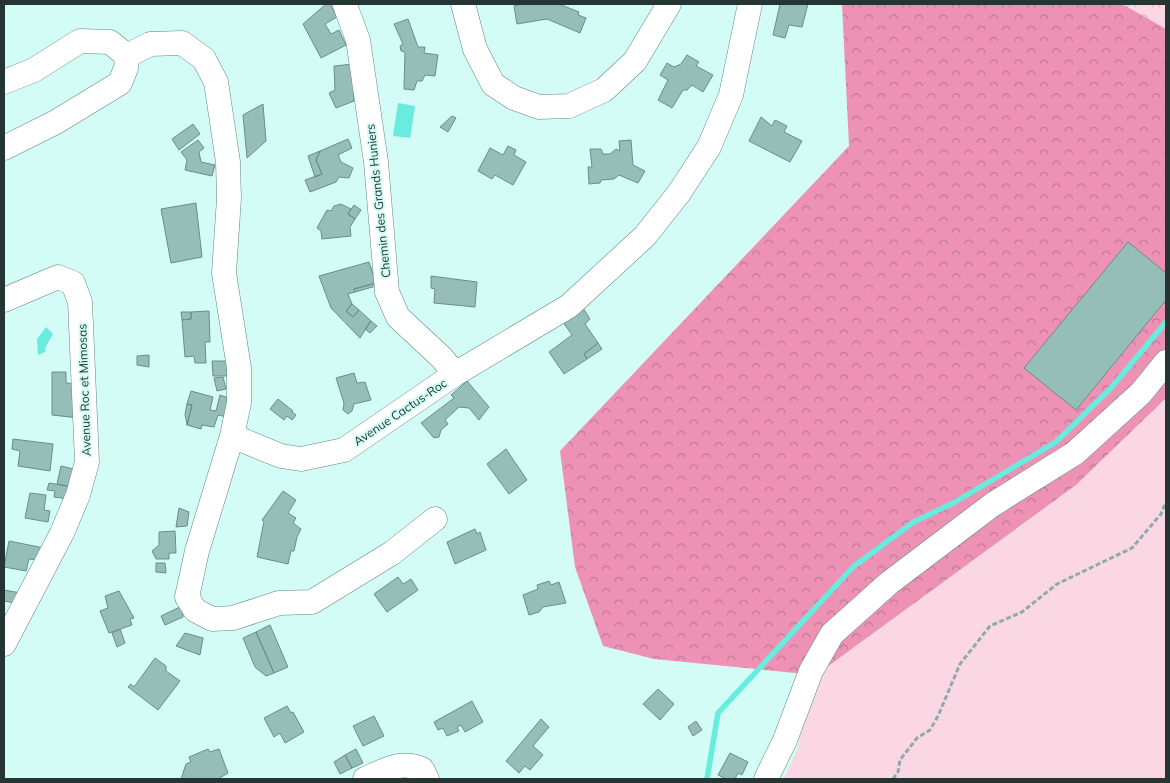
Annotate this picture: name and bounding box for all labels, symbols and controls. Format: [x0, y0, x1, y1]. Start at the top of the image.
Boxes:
street label: Chemin des Grands Huniers [362, 123, 394, 279]
street label: Avenue Roc et Mimosas [74, 323, 94, 456]
street label: Avenue Cactus-Roc [351, 375, 450, 449]

